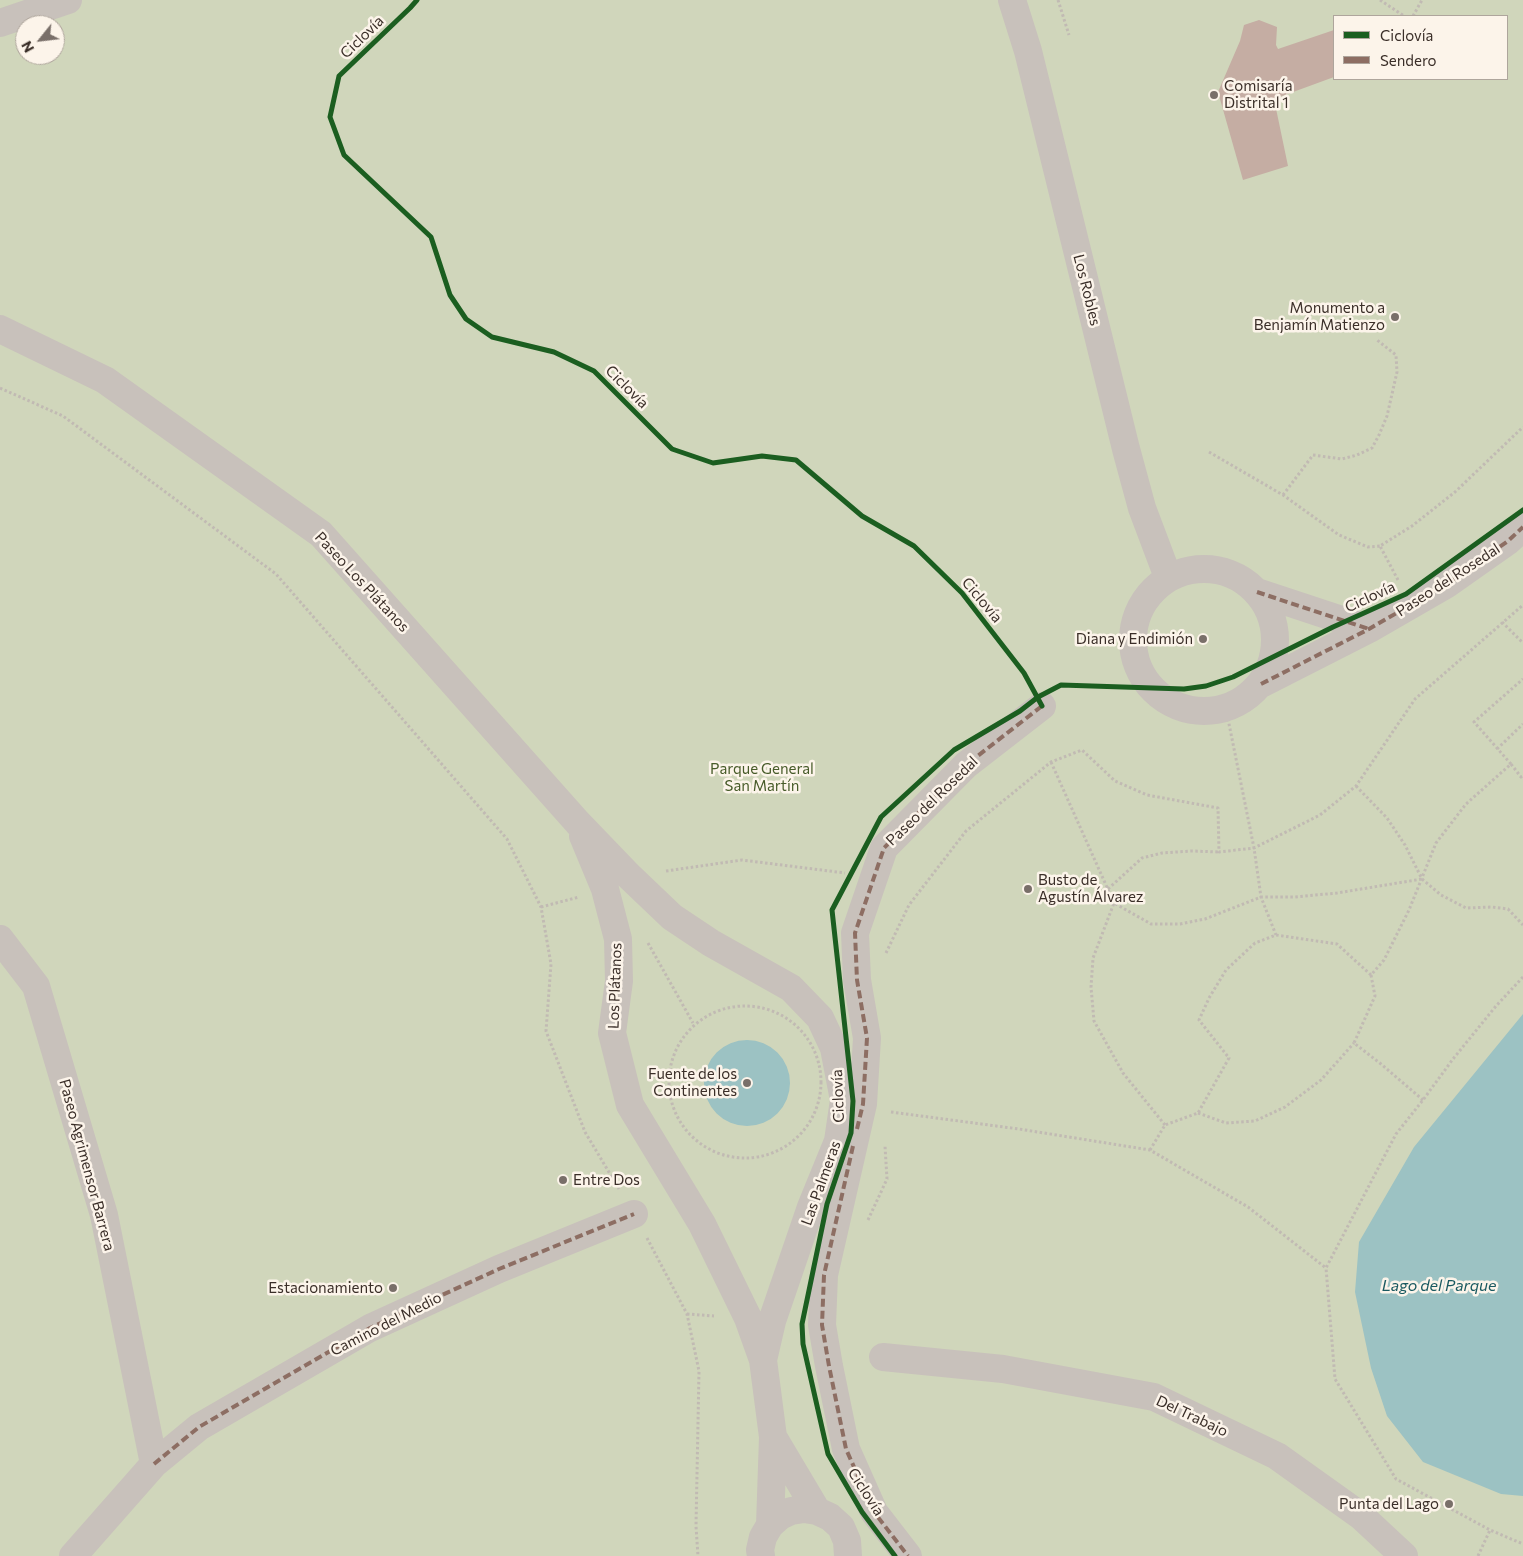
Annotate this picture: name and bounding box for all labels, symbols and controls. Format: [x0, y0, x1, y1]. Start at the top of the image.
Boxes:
street label: Ciclovía [337, 12, 387, 62]
north arrow [15, 15, 65, 65]
legend [1333, 15, 1508, 80]
text: Ciclovía [1380, 26, 1433, 44]
text: N [17, 38, 37, 56]
text: Sendero [1380, 51, 1437, 69]
place label: Comisaría Distrital 1 [1224, 77, 1293, 112]
marker: Comisaría Distrital 1 [1208, 89, 1220, 101]
street label: Los Robles [1069, 252, 1105, 328]
place label: Monumento a Benjamín Matienzo [1254, 299, 1385, 334]
marker: Monumento a Benjamín Matienzo [1389, 311, 1401, 323]
street label: Ciclovía [602, 362, 652, 412]
street label: Paseo Los Plátanos [311, 528, 413, 636]
street label: Paseo del Rosedal [1393, 540, 1503, 620]
street label: Ciclovía [958, 574, 1006, 626]
street label: Ciclovía [1342, 578, 1398, 616]
place label: Diana y Endimión [1076, 630, 1193, 648]
marker: Diana y Endimión [1197, 633, 1209, 645]
street label: Paseo del Rosedal [882, 753, 982, 849]
park label: Parque General San Martín [710, 760, 814, 795]
place label: Busto de Agustín Álvarez [1038, 871, 1143, 906]
marker: Busto de Agustín Álvarez [1022, 883, 1034, 895]
street label: Los Plátanos [604, 943, 626, 1029]
place label: Fuente de los Continentes [648, 1065, 737, 1100]
street label: Ciclovía [828, 1069, 848, 1123]
street label: Paseo Agrimensor Barrera [55, 1077, 119, 1253]
marker: Fuente de los Continentes [741, 1077, 753, 1089]
street label: Las Palmeras [797, 1138, 845, 1228]
place label: Entre Dos [573, 1171, 640, 1189]
marker: Entre Dos [557, 1174, 569, 1186]
water label: Lago del Parque [1382, 1276, 1496, 1296]
place label: Estacionamiento [268, 1279, 383, 1297]
marker: Estacionamiento [387, 1282, 399, 1294]
street label: Camino del Medio [327, 1288, 445, 1360]
street label: Del Trabajo [1153, 1392, 1231, 1440]
street label: Ciclovía [844, 1465, 888, 1519]
place label: Punta del Lago [1339, 1495, 1439, 1513]
marker: Punta del Lago [1443, 1498, 1455, 1510]

